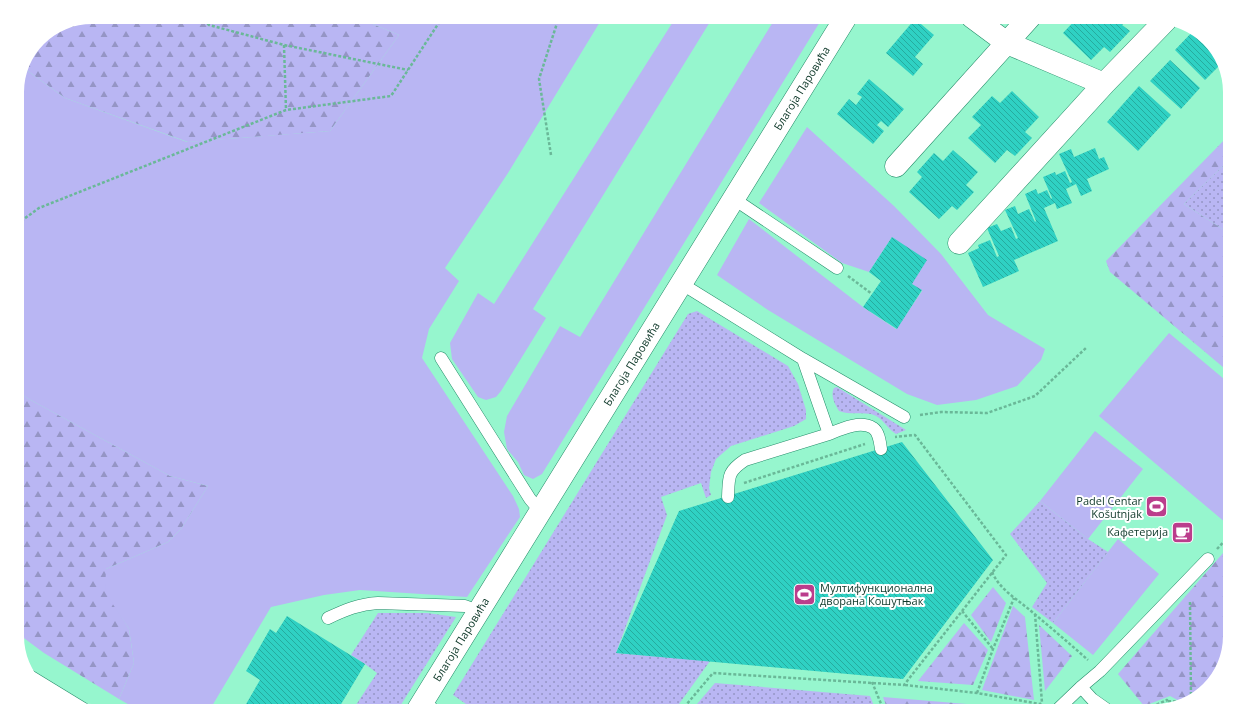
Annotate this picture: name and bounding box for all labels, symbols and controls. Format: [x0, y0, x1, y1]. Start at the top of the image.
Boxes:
street label: Благоја Паровића [770, 43, 833, 133]
street label: Благоја Паровића [599, 319, 663, 408]
place label: Padel Centar Košutnjak [1076, 493, 1142, 521]
sports icon: Padel Centar Košutnjak [1144, 494, 1170, 520]
cafe icon: Кафетерија [1170, 519, 1196, 545]
place label: Кафетерија [1107, 524, 1168, 539]
place label: Мултифункционална дворана Кошутњак [820, 580, 933, 608]
sports icon: Мултифункционална дворана Кошутњак [792, 581, 818, 607]
street label: Благоја Паровића [429, 595, 492, 684]

